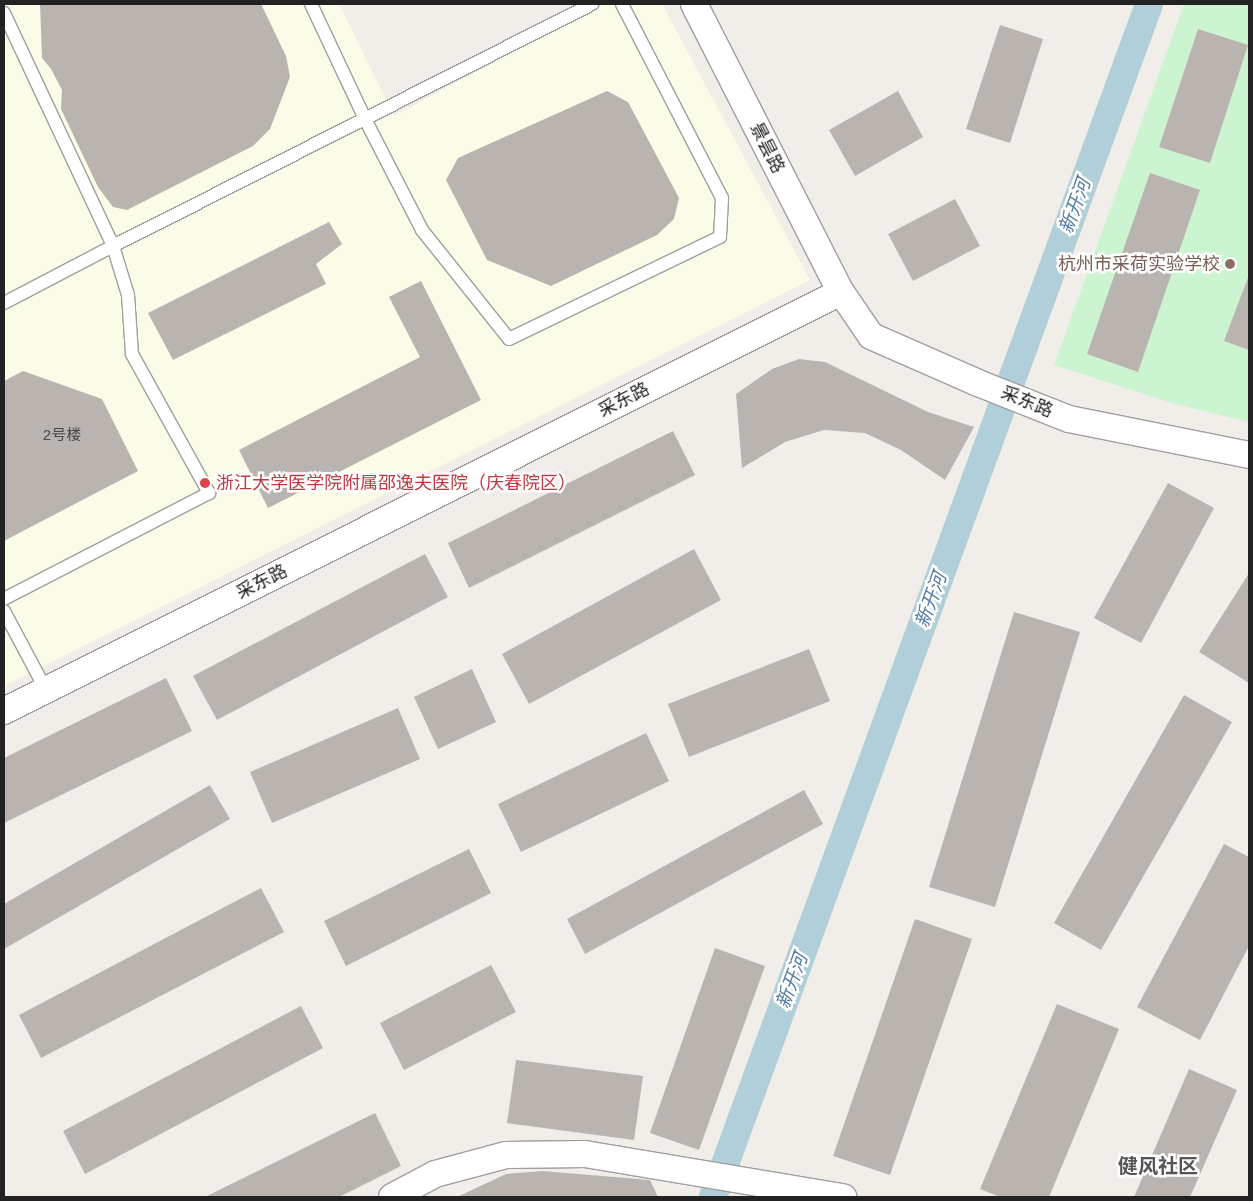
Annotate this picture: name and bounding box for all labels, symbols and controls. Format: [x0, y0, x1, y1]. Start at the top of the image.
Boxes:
street label: 景昙路 [745, 119, 789, 177]
water label: 新开河 [1055, 175, 1095, 237]
place label: 杭州市采荷实验学校 [1058, 253, 1220, 275]
marker: 杭州市采荷实验学校 [1224, 258, 1236, 270]
street label: 采东路 [595, 378, 653, 422]
street label: 采东路 [998, 382, 1056, 422]
house number: 2号楼 [43, 426, 81, 444]
place label: 浙江大学医学院附属邵逸夫医院（庆春院区） [216, 472, 576, 494]
marker: 浙江大学医学院附属邵逸夫医院（庆春院区） [198, 476, 212, 490]
street label: 采东路 [233, 560, 291, 604]
water label: 新开河 [911, 569, 951, 631]
water label: 新开河 [772, 950, 812, 1012]
district label: 健风社区 [1118, 1154, 1198, 1178]

